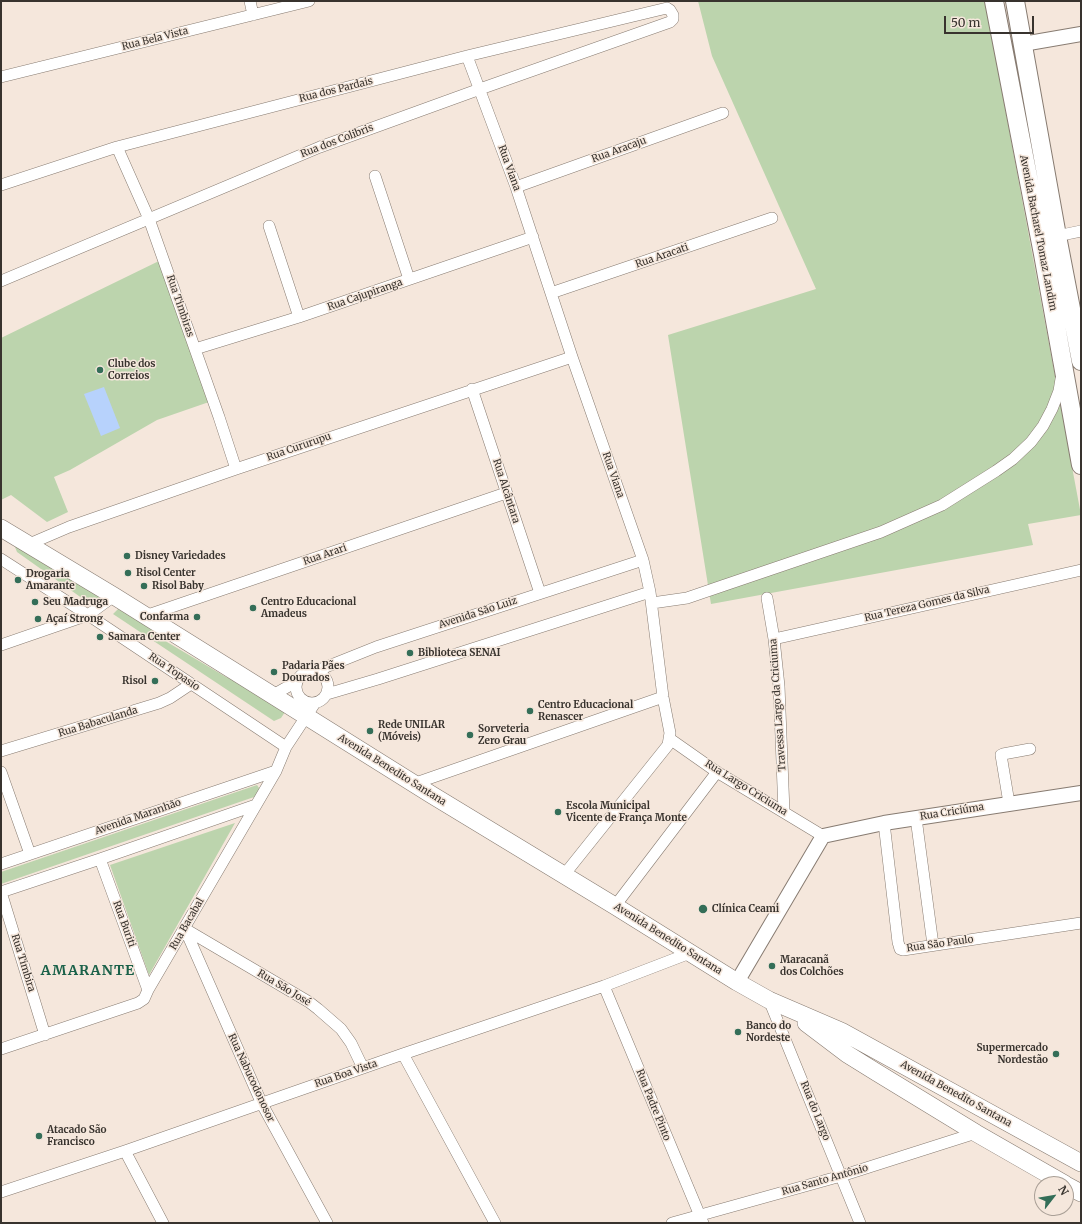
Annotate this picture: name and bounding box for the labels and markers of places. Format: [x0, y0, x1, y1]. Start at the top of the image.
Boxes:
place label: Clube dos Correios [108, 358, 155, 382]
marker: Clube dos Correios [95, 365, 105, 375]
place label: Disney Variedades [135, 550, 226, 562]
marker: Disney Variedades [122, 551, 132, 561]
place label: Risol Center [136, 567, 196, 579]
place label: Drogaria Amarante [26, 568, 75, 592]
marker: Risol Center [123, 568, 133, 578]
marker: Drogaria Amarante [13, 575, 23, 585]
place label: Risol Baby [152, 580, 204, 592]
marker: Risol Baby [139, 581, 149, 591]
place label: Seu Madruga [43, 596, 108, 608]
place label: Centro Educacional Amadeus [261, 596, 356, 620]
marker: Seu Madruga [30, 597, 40, 607]
marker: Centro Educacional Amadeus [248, 603, 258, 613]
place label: Confarma [140, 611, 189, 623]
marker: Confarma [192, 612, 202, 622]
place label: Açaí Strong [46, 613, 103, 625]
marker: Açaí Strong [33, 614, 43, 624]
place label: Samara Center [108, 631, 180, 643]
marker: Samara Center [95, 632, 105, 642]
place label: Biblioteca SENAI [418, 647, 501, 659]
marker: Biblioteca SENAI [405, 648, 415, 658]
place label: Padaria Pães Dourados [282, 660, 345, 684]
marker: Padaria Pães Dourados [269, 667, 279, 677]
place label: Risol [122, 675, 147, 687]
marker: Risol [150, 676, 160, 686]
place label: Centro Educacional Renascer [538, 699, 633, 722]
marker: Centro Educacional Renascer [525, 706, 535, 716]
place label: Rede UNILAR (Móveis) [378, 719, 445, 742]
place label: Sorveteria Zero Grau [478, 723, 529, 746]
marker: Rede UNILAR (Móveis) [365, 726, 375, 736]
marker: Sorveteria Zero Grau [465, 730, 475, 740]
place label: Escola Municipal Vicente de França Monte [566, 800, 687, 824]
marker: Escola Municipal Vicente de França Monte [553, 807, 563, 817]
marker: Clínica Ceami [697, 903, 709, 915]
place label: Clínica Ceami [712, 903, 779, 915]
place label: Maracanã dos Colchões [780, 954, 844, 978]
marker: Maracanã dos Colchões [767, 961, 777, 971]
place label: Banco do Nordeste [746, 1020, 791, 1044]
marker: Banco do Nordeste [733, 1027, 743, 1037]
place label: Supermercado Nordestão [976, 1042, 1048, 1066]
marker: Supermercado Nordestão [1051, 1049, 1061, 1059]
place label: Atacado São Francisco [47, 1124, 107, 1148]
marker: Atacado São Francisco [34, 1131, 44, 1141]

